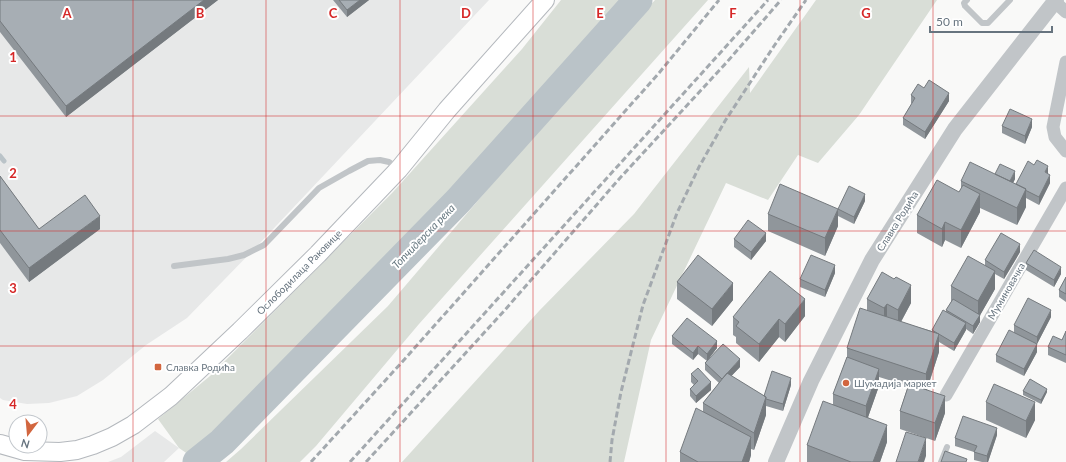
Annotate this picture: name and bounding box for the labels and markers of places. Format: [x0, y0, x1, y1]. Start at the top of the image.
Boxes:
place label: Славка Родића [166, 361, 235, 373]
marker: Славка Родића [153, 362, 163, 372]
place label: Шумадија маркет [854, 377, 937, 389]
marker: Шумадија маркет [841, 378, 851, 388]

